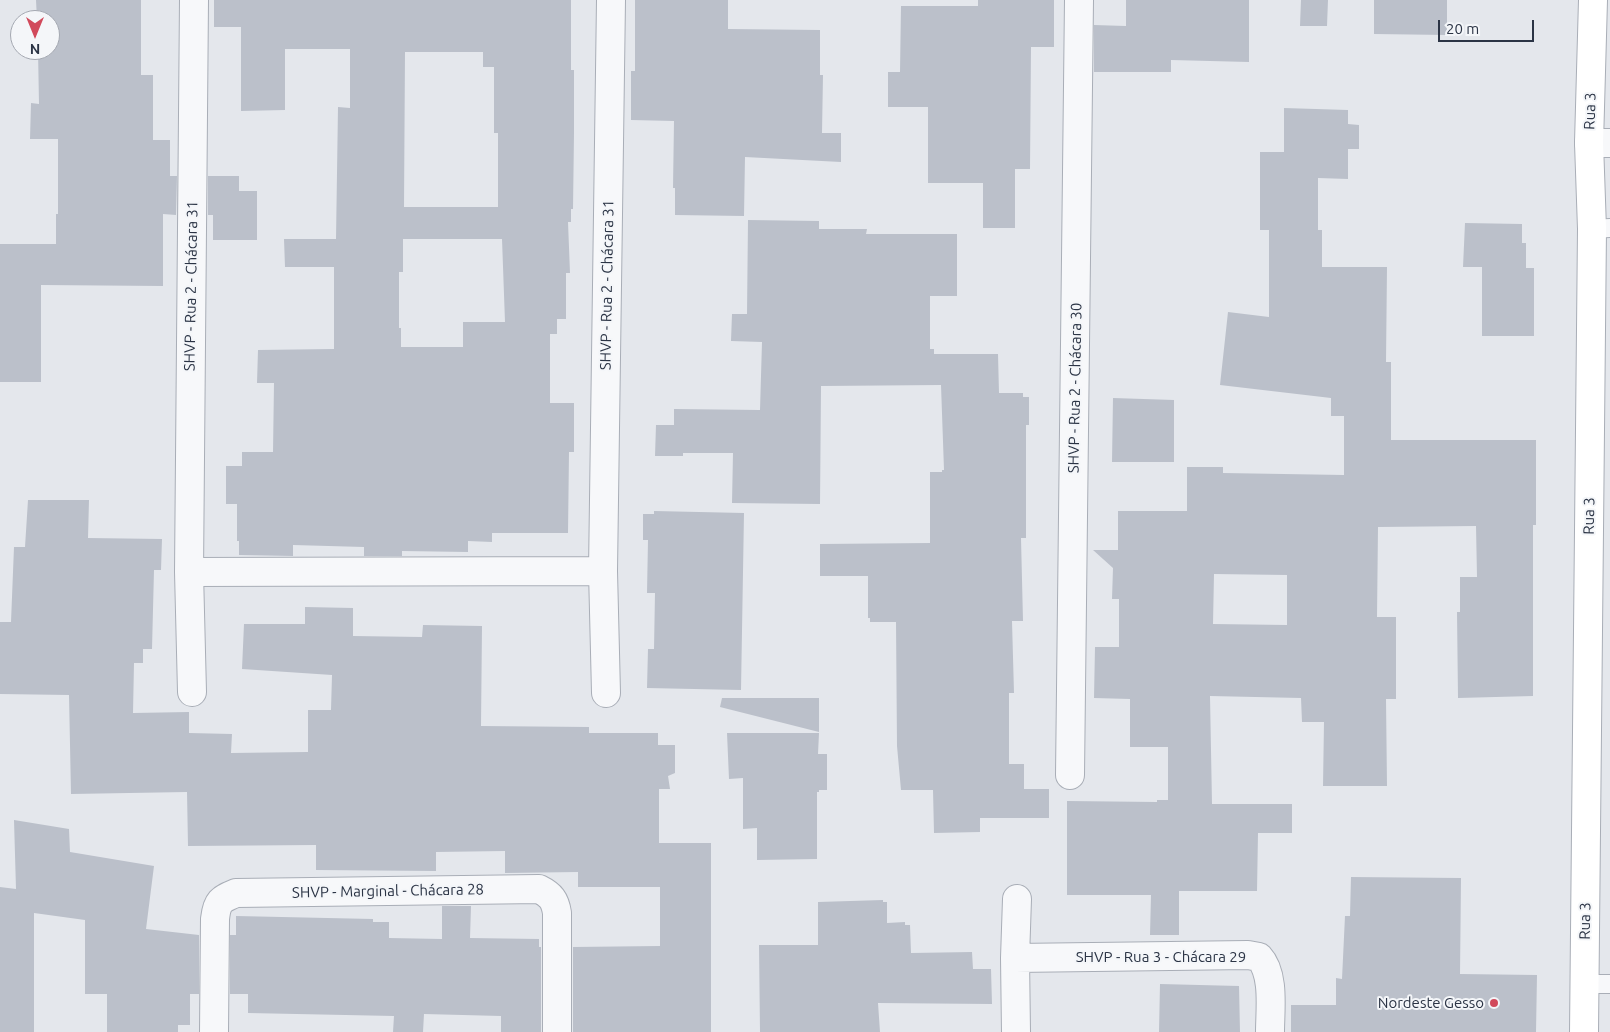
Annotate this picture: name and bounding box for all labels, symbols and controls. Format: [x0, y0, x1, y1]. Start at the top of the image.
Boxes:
north arrow [10, 10, 60, 60]
scale bar [1440, 10, 1536, 42]
text: 20 m [1446, 20, 1479, 37]
text: N [30, 41, 40, 57]
street label: Rua 3 [1580, 92, 1600, 130]
street label: SHVP - Rua 2 - Chácara 31 [597, 200, 617, 370]
street label: SHVP - Rua 2 - Chácara 31 [181, 201, 201, 371]
street label: SHVP - Rua 2 - Chácara 30 [1065, 303, 1085, 473]
street label: Rua 3 [1580, 497, 1598, 535]
street label: SHVP - Marginal - Chácara 28 [292, 880, 484, 902]
street label: Rua 3 [1576, 902, 1594, 940]
street label: SHVP - Rua 3 - Chácara 29 [1076, 948, 1246, 966]
place label: Nordeste Gesso [1378, 994, 1484, 1012]
marker: Nordeste Gesso [1488, 997, 1500, 1009]

